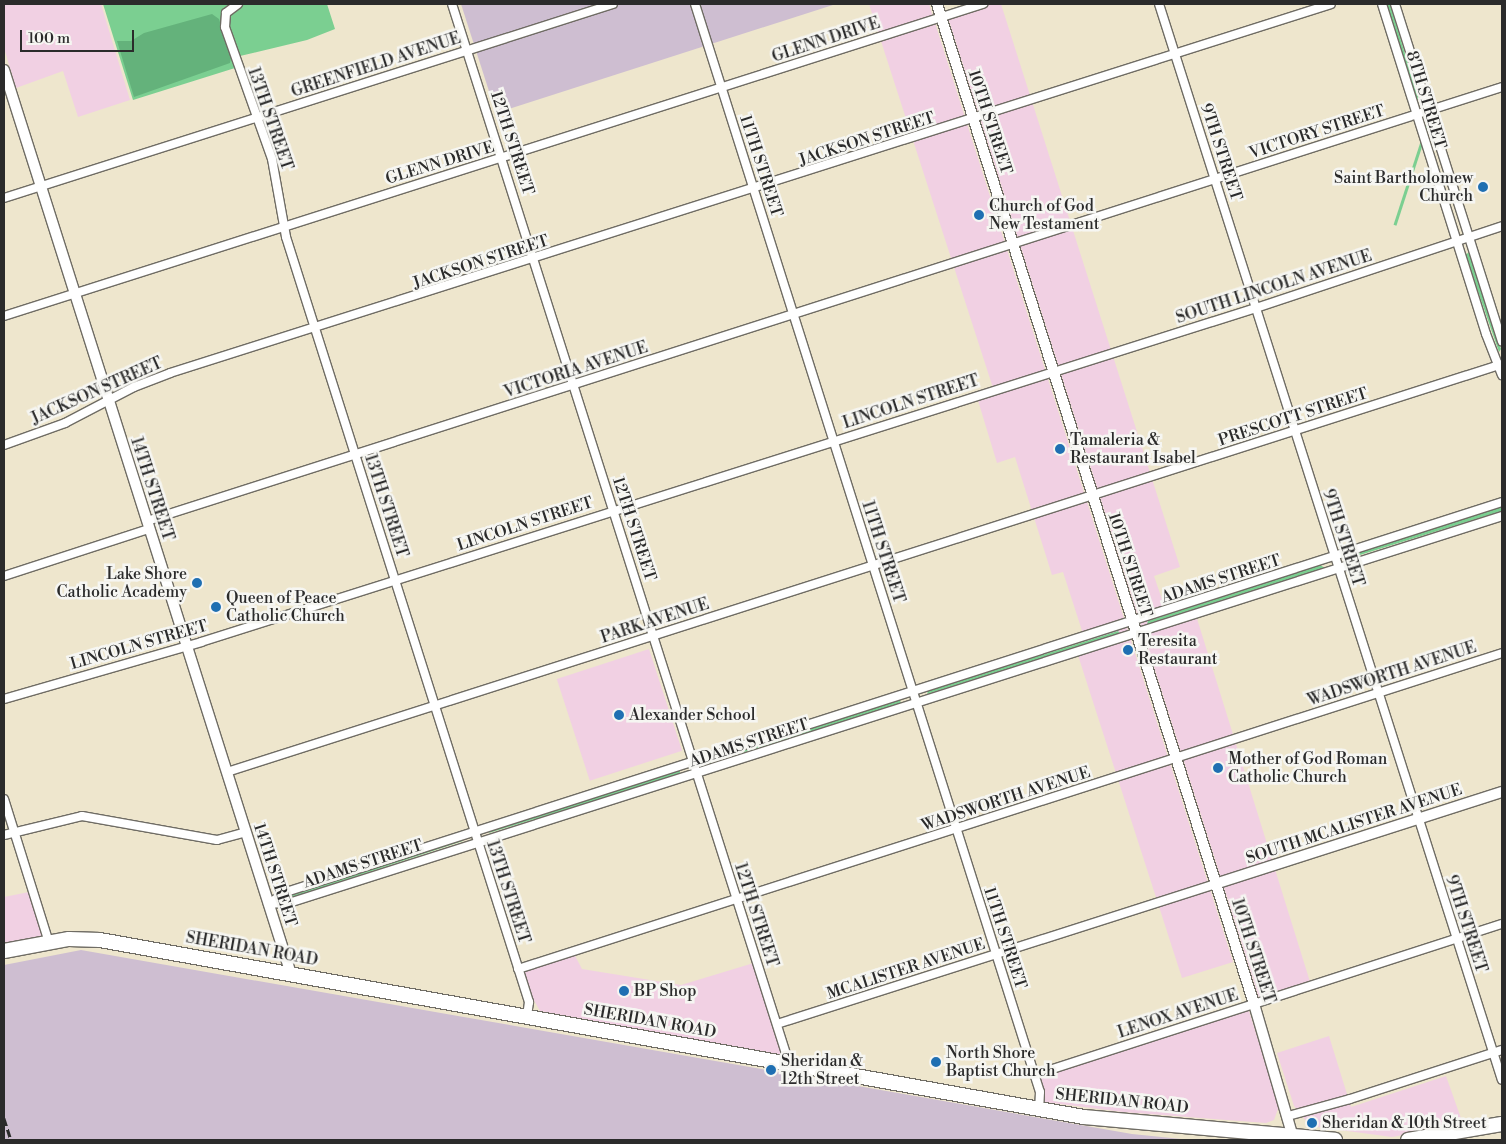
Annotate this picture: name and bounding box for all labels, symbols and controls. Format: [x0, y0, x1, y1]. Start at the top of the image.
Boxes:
street label: GLENN DRIVE [770, 13, 882, 67]
scale bar [22, 20, 136, 52]
street label: GREENFIELD AVENUE [289, 28, 463, 102]
text: 100 m [28, 29, 70, 48]
street label: 8TH STREET [1402, 49, 1450, 151]
street label: 13TH STREET [243, 65, 297, 173]
street label: 10TH STREET [964, 67, 1016, 177]
street label: 12TH STREET [486, 89, 538, 197]
street label: 9TH STREET [1196, 101, 1246, 203]
street label: VICTORY STREET [1247, 101, 1387, 163]
street label: JACKSON STREET [797, 108, 937, 170]
street label: 11TH STREET [735, 113, 787, 219]
street label: GLENN DRIVE [383, 137, 497, 189]
place label: Saint Bartholomew Church [1334, 168, 1473, 206]
marker: Saint Bartholomew Church [1477, 181, 1489, 193]
place label: Church of God New Testament [989, 196, 1099, 234]
marker: Church of God New Testament [973, 209, 985, 221]
street label: JACKSON STREET [411, 231, 551, 293]
street label: SOUTH LINCOLN AVENUE [1174, 246, 1374, 328]
street label: VICTORIA AVENUE [502, 338, 650, 402]
street label: JACKSON STREET [28, 353, 166, 429]
street label: LINCOLN STREET [840, 371, 982, 433]
street label: PRESCOTT STREET [1216, 384, 1370, 450]
place label: Tamaleria & Restaurant Isabel [1070, 430, 1196, 468]
street label: 14TH STREET [126, 435, 178, 543]
marker: Tamaleria & Restaurant Isabel [1054, 443, 1066, 455]
street label: 13TH STREET [360, 452, 412, 560]
street label: 12TH STREET [608, 475, 660, 583]
street label: 9TH STREET [1318, 487, 1368, 589]
street label: LINCOLN STREET [454, 493, 596, 555]
street label: 11TH STREET [857, 499, 909, 605]
street label: 10TH STREET [1104, 510, 1156, 620]
street label: ADAMS STREET [1159, 551, 1283, 607]
place label: Lake Shore Catholic Academy [57, 564, 187, 602]
marker: Lake Shore Catholic Academy [191, 577, 203, 589]
place label: Queen of Peace Catholic Church [226, 588, 345, 626]
street label: PARK AVENUE [598, 594, 712, 648]
marker: Queen of Peace Catholic Church [210, 601, 222, 613]
street label: LINCOLN STREET [68, 616, 210, 674]
place label: Teresita Restaurant [1138, 631, 1217, 669]
street label: WADSWORTH AVENUE [1305, 638, 1479, 710]
marker: Teresita Restaurant [1122, 644, 1134, 656]
place label: Alexander School [629, 705, 756, 725]
marker: Alexander School [613, 709, 625, 721]
street label: ADAMS STREET [687, 715, 811, 771]
place label: Mother of God Roman Catholic Church [1228, 749, 1387, 787]
marker: Mother of God Roman Catholic Church [1212, 762, 1224, 774]
street label: WADSWORTH AVENUE [919, 763, 1093, 835]
street label: SOUTH MCALISTER AVENUE [1243, 780, 1465, 868]
street label: 14TH STREET [249, 821, 301, 929]
street label: ADAMS STREET [301, 836, 425, 892]
street label: 13TH STREET [482, 838, 534, 946]
street label: 12TH STREET [730, 861, 782, 969]
street label: 9TH STREET [1441, 873, 1491, 975]
street label: 11TH STREET [979, 885, 1031, 991]
street label: 10TH STREET [1227, 896, 1279, 1006]
street label: SHERIDAN ROAD [184, 928, 320, 970]
street label: MCALISTER AVENUE [824, 934, 988, 1004]
place label: BP Shop [634, 981, 696, 1001]
marker: BP Shop [618, 985, 630, 997]
street label: LENOX AVENUE [1115, 985, 1241, 1043]
street label: SHERIDAN ROAD [582, 1000, 718, 1042]
place label: North Shore Baptist Church [946, 1043, 1055, 1081]
place label: Sheridan & 12th Street [781, 1051, 863, 1089]
marker: North Shore Baptist Church [930, 1056, 942, 1068]
marker: Sheridan & 12th Street [765, 1064, 777, 1076]
street label: SHERIDAN ROAD [1054, 1084, 1190, 1118]
place label: Sheridan & 10th Street [1322, 1113, 1487, 1133]
marker: Sheridan & 10th Street [1306, 1117, 1318, 1129]

